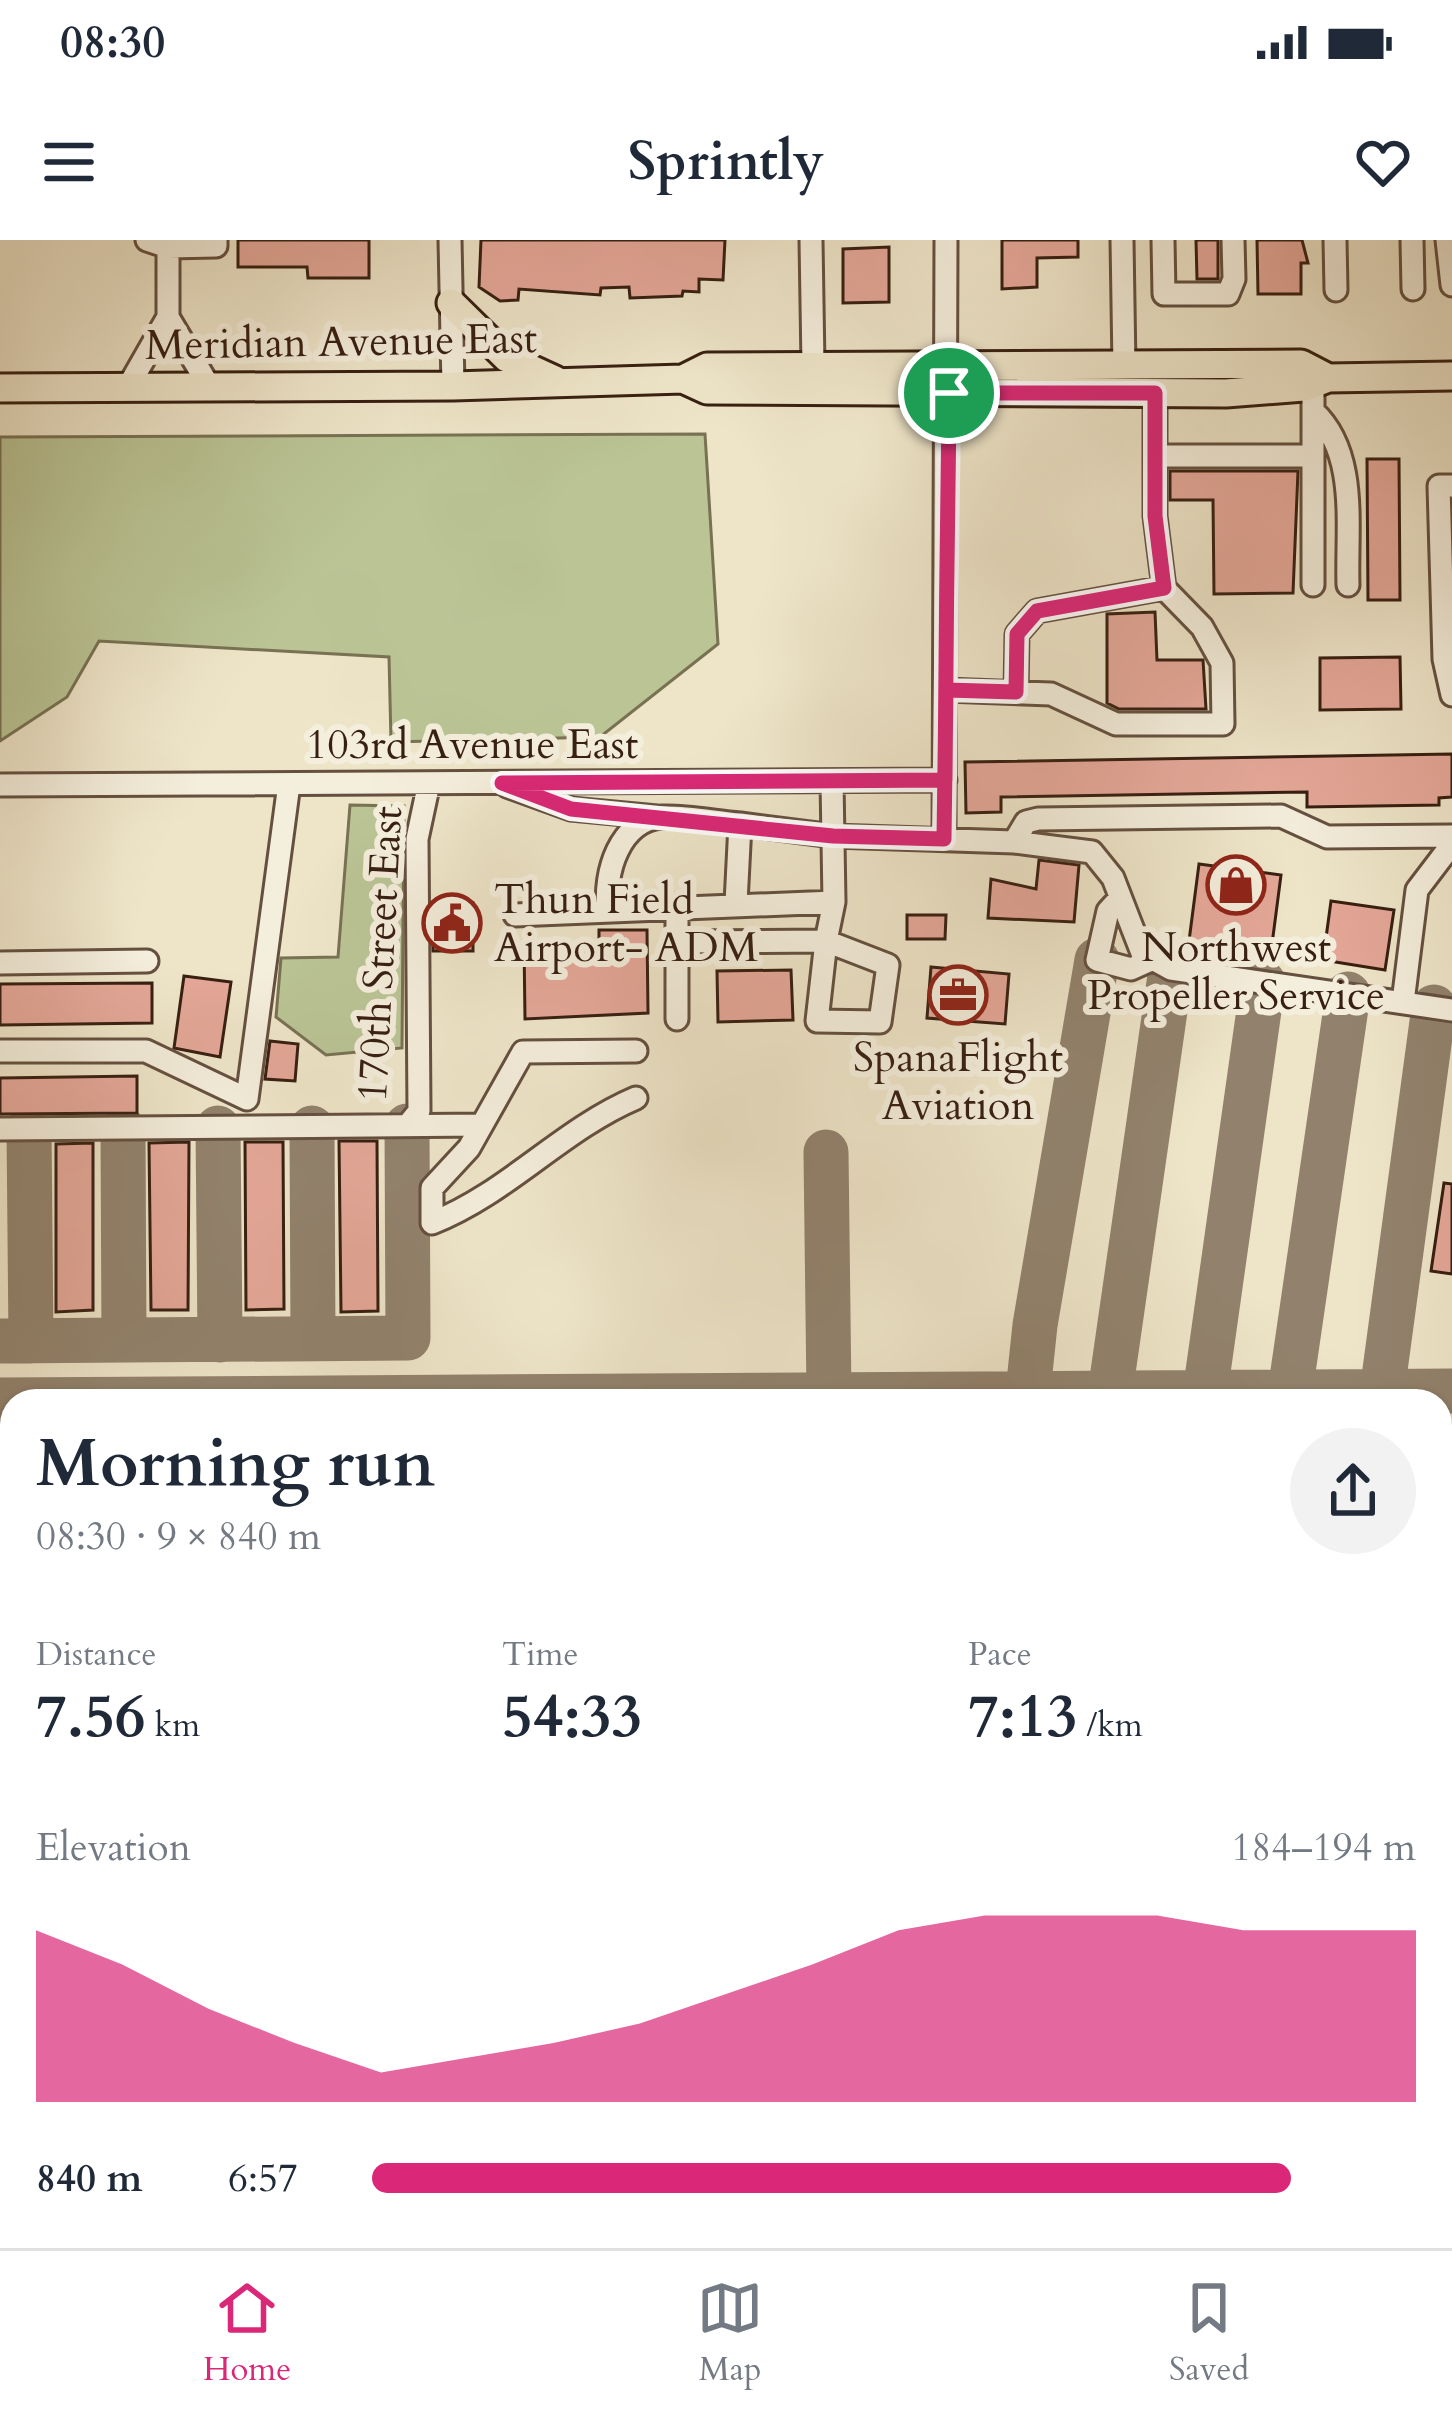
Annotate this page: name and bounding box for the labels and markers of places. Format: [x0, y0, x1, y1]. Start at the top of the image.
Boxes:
pin [898, 342, 1000, 444]
shop icon: Northwest Propeller Service [1205, 854, 1267, 916]
place label: Thun Field Airport- ADM [494, 871, 758, 976]
public building icon: Thun Field Airport- ADM [421, 892, 483, 954]
place label: Northwest Propeller Service [1087, 919, 1385, 1024]
office icon: SpanaFlight Aviation [927, 964, 989, 1026]
place label: SpanaFlight Aviation [853, 1029, 1063, 1134]

